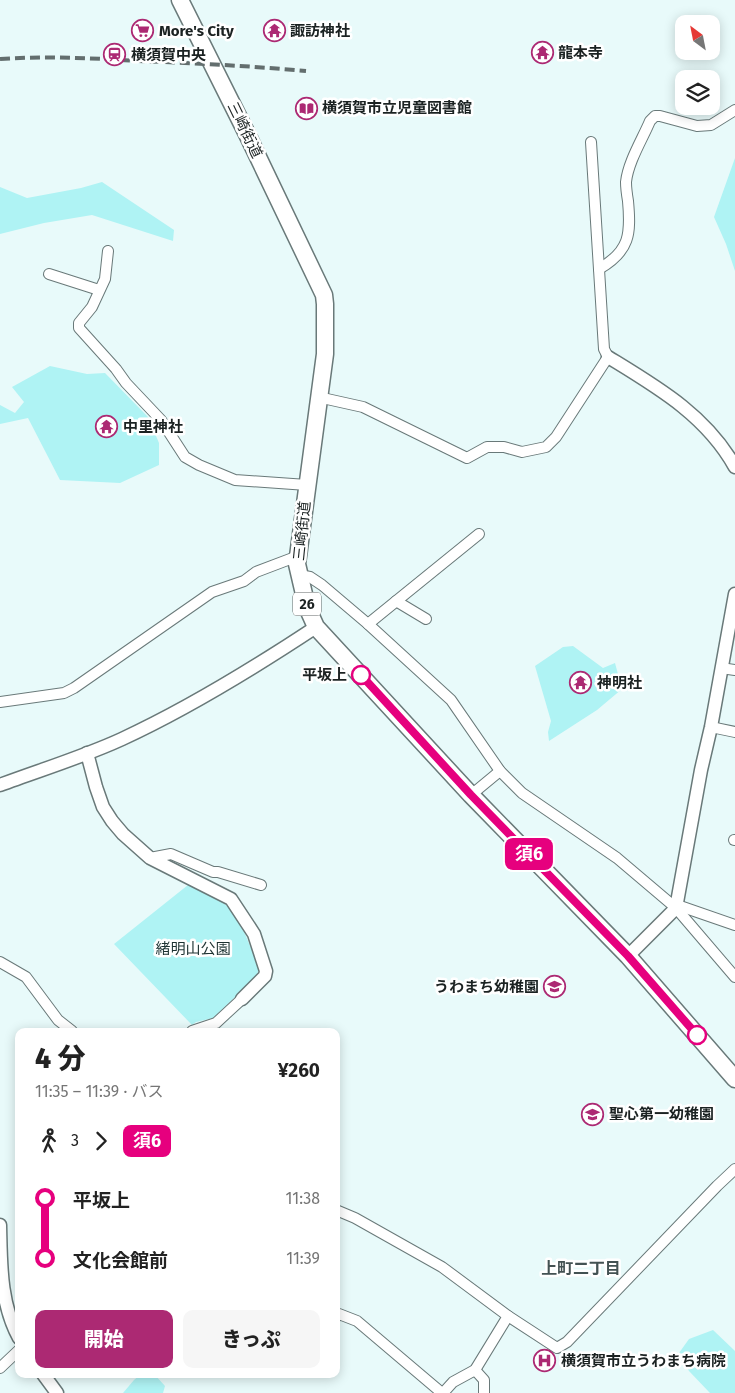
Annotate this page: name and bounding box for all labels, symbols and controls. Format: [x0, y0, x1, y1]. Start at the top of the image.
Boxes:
north arrow [675, 15, 720, 60]
map controls [675, 15, 720, 115]
supermarket icon: More's City [131, 19, 155, 43]
temple icon: 諏訪神社 [262, 19, 286, 43]
place label: More's City [159, 22, 234, 40]
place label: 諏訪神社 [290, 22, 350, 40]
temple icon: 龍本寺 [530, 41, 554, 65]
station icon: 横須賀中央 [103, 43, 127, 67]
place label: 龍本寺 [558, 44, 603, 62]
place label: 横須賀中央 [131, 46, 206, 64]
button: layers [675, 70, 720, 115]
library icon: 横須賀市立児童図書館 [294, 96, 318, 120]
street label: 三崎街道 [224, 99, 266, 161]
place label: 横須賀市立児童図書館 [322, 99, 472, 117]
temple icon: 中里神社 [95, 415, 119, 439]
place label: 中里神社 [123, 418, 183, 436]
street label: 三崎街道 [290, 500, 314, 562]
road number: 26 [293, 592, 321, 616]
marker: 平坂上 [351, 665, 371, 685]
place label: 平坂上 [302, 666, 347, 684]
temple icon: 神明社 [569, 671, 593, 695]
place label: 神明社 [596, 674, 642, 692]
line badge: 須6 [506, 838, 552, 870]
text: 須6 [515, 843, 543, 865]
park label: 緒明山公園 [155, 940, 231, 958]
school or university icon: うわまち幼稚園 [543, 975, 567, 999]
place label: うわまち幼稚園 [434, 978, 539, 996]
unlabelled marker [687, 1025, 707, 1045]
text: 4 分 [35, 1042, 85, 1075]
text: ¥260 [278, 1059, 320, 1082]
text: 11:35 – 11:39 · バス [35, 1082, 164, 1101]
school or university icon: 聖心第一幼稚園 [581, 1102, 605, 1126]
place label: 聖心第一幼稚園 [609, 1105, 714, 1123]
icon: walk [35, 1127, 63, 1155]
icon: forward [87, 1127, 115, 1155]
text: 須6 [133, 1130, 161, 1152]
text: 3 [71, 1131, 79, 1150]
text: 平坂上 [73, 1189, 130, 1212]
text: 11:38 [286, 1189, 320, 1208]
text: 文化会館前 [73, 1249, 168, 1272]
text: 11:39 [286, 1249, 320, 1268]
district label: 上町二丁目 [541, 1259, 621, 1278]
button: 開始 [35, 1310, 173, 1368]
button: きっぷ [183, 1310, 320, 1368]
hospital icon: 横須賀市立うわまち病院 [533, 1349, 557, 1373]
place label: 横須賀市立うわまち病院 [561, 1352, 726, 1370]

